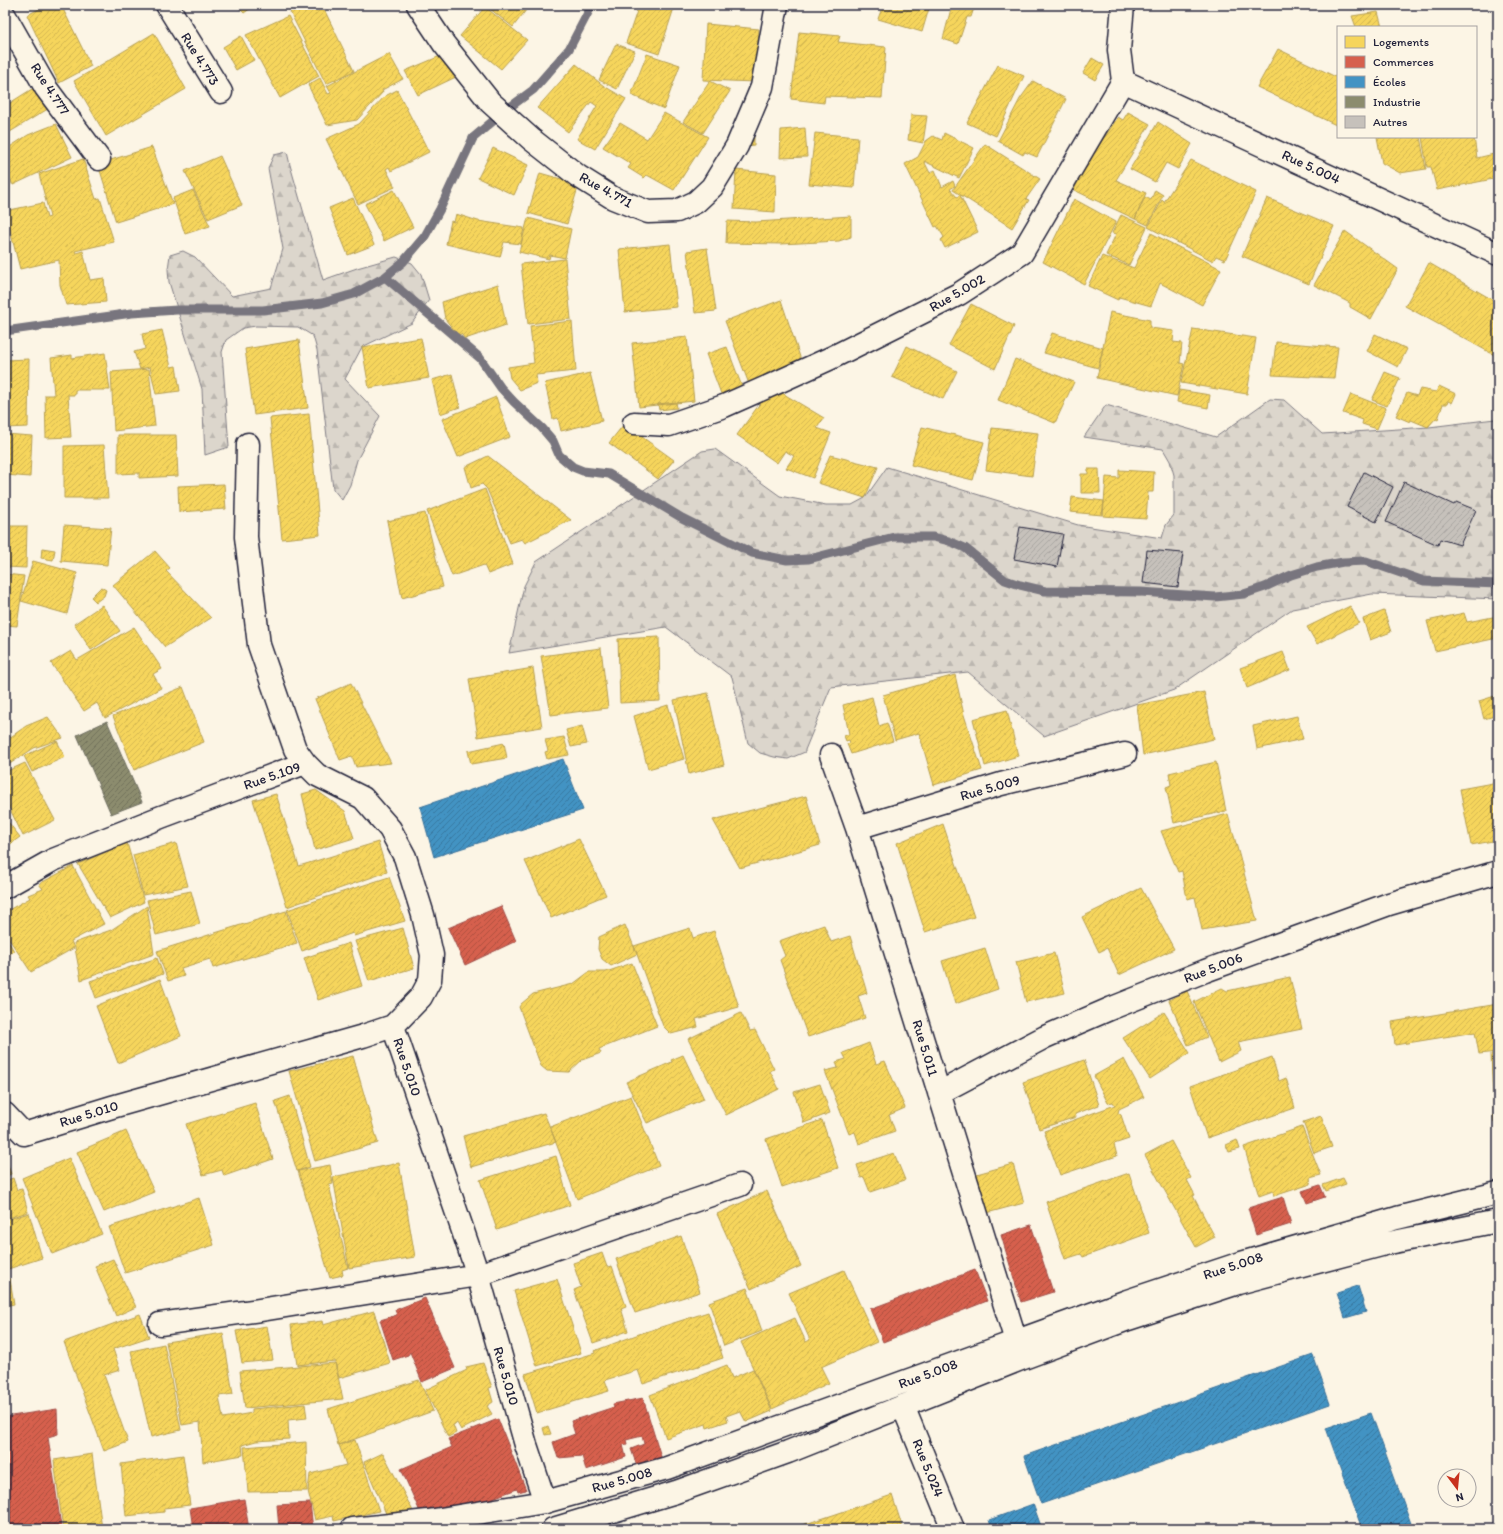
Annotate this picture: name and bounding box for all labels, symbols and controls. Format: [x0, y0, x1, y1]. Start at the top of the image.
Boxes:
legend [1337, 26, 1477, 138]
street label: Rue 4.773 [177, 29, 223, 89]
text: Logements [1373, 35, 1429, 49]
text: Commerces [1373, 55, 1434, 69]
street label: Rue 4.777 [27, 60, 73, 118]
text: Écoles [1373, 75, 1406, 89]
text: Industrie [1373, 95, 1421, 109]
text: Autres [1373, 115, 1407, 129]
street label: Rue 5.004 [1279, 146, 1343, 188]
street label: Rue 4.771 [576, 168, 636, 212]
street label: Rue 5.002 [926, 270, 988, 316]
street label: Rue 5.109 [241, 758, 303, 794]
street label: Rue 5.009 [958, 771, 1022, 805]
street label: Rue 5.006 [1181, 949, 1245, 987]
street label: Rue 5.011 [908, 1018, 942, 1079]
street label: Rue 5.010 [389, 1036, 425, 1098]
street label: Rue 5.010 [58, 1097, 120, 1131]
street label: Rue 5.008 [1201, 1248, 1265, 1284]
street label: Rue 5.010 [489, 1345, 523, 1407]
street label: Rue 5.008 [896, 1355, 960, 1393]
street label: Rue 5.024 [909, 1436, 948, 1500]
street label: Rue 5.008 [590, 1463, 654, 1497]
north arrow [1437, 1468, 1477, 1508]
text: N [1454, 1490, 1465, 1504]

